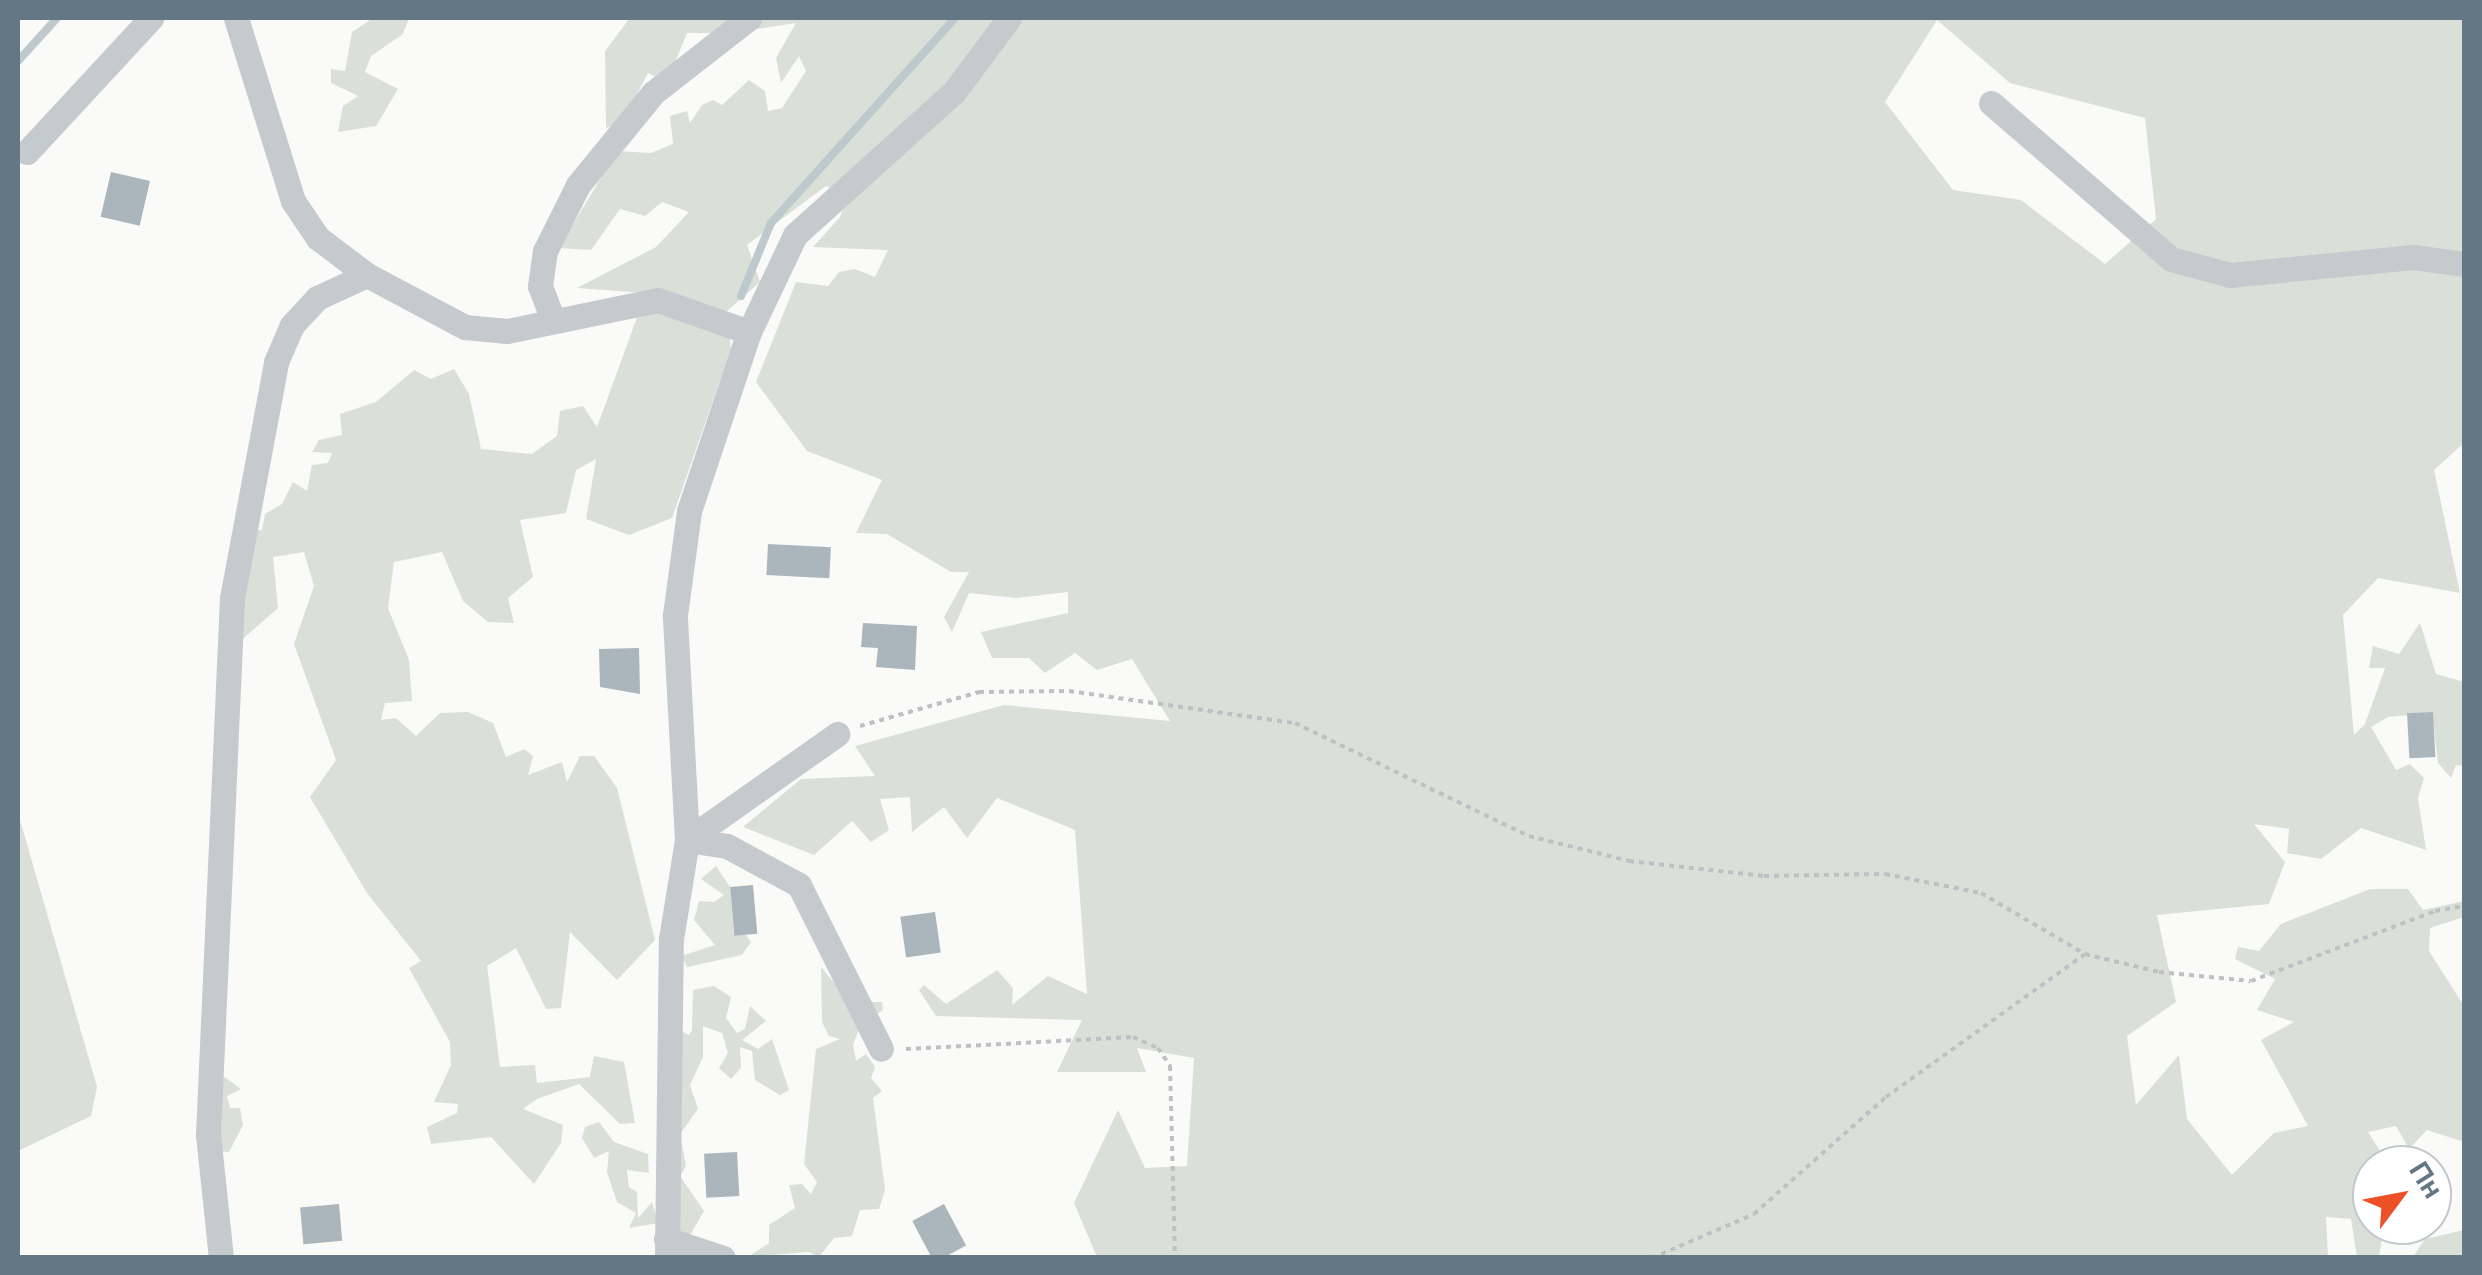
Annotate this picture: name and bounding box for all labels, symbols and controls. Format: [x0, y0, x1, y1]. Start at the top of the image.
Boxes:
north arrow [2352, 1145, 2452, 1245]
text: Пн [2401, 1154, 2452, 1205]

